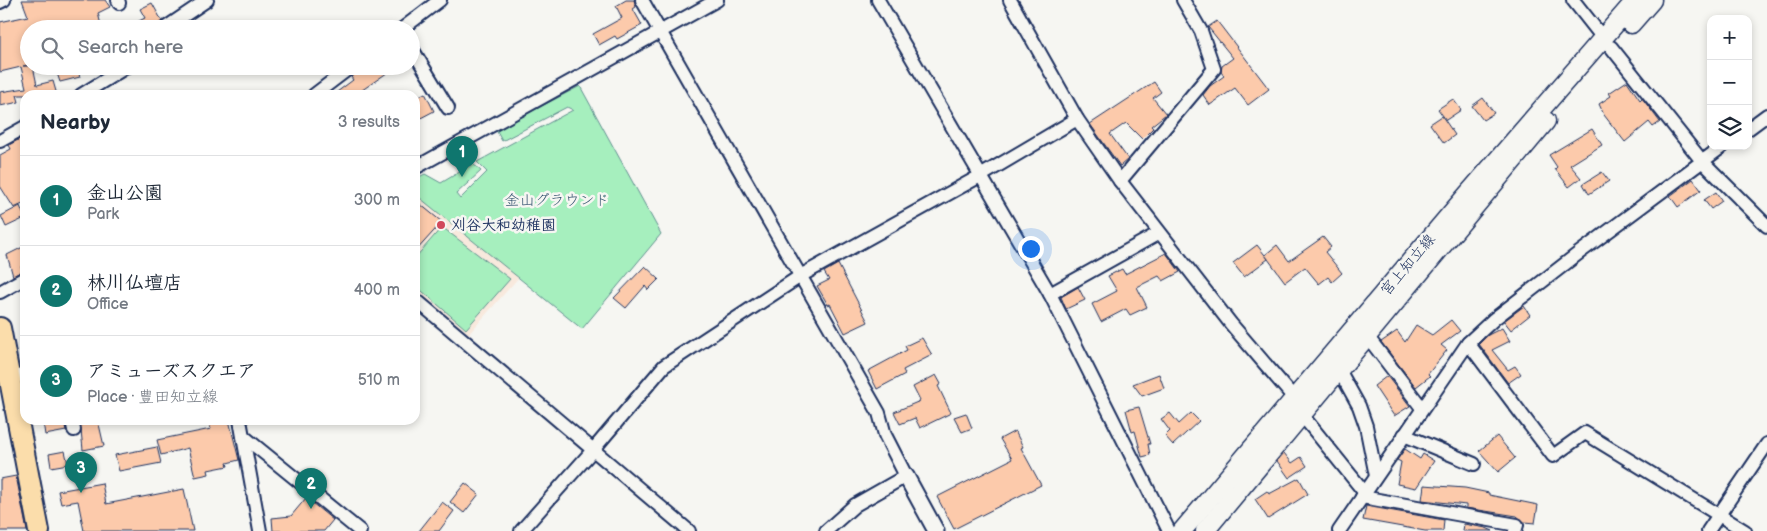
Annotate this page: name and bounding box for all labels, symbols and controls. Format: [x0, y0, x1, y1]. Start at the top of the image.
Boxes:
map controls [1707, 15, 1752, 150]
button: + [1707, 15, 1752, 60]
search box [20, 20, 420, 75]
icon: search [38, 34, 66, 62]
text: Search here [78, 36, 183, 59]
button: − [1707, 60, 1752, 105]
button: layers [1707, 105, 1752, 150]
text: Nearby [40, 110, 110, 135]
text: 3 results [338, 113, 400, 132]
pin: 1 [446, 136, 478, 177]
text: 金山公園 [87, 182, 163, 205]
text: 1 [53, 191, 59, 210]
text: 300 m [354, 191, 400, 210]
park label: 金山グラウンド [504, 191, 610, 210]
text: Park [87, 205, 119, 224]
place label: 刈谷大和幼稚園 [451, 216, 556, 235]
marker: 刈谷大和幼稚園 [435, 219, 447, 231]
street label: 宮上知立線 [1377, 230, 1439, 300]
your location [1018, 236, 1044, 262]
text: 林川仏壇店 [87, 272, 182, 295]
text: 2 [51, 281, 61, 300]
text: 400 m [354, 281, 400, 300]
text: Office [87, 295, 129, 314]
text: アミューズスクエア [87, 360, 256, 383]
text: 3 [51, 371, 61, 390]
text: 510 m [358, 371, 400, 390]
text: Place · 豊田知立線 [87, 388, 218, 407]
pin: 3 [65, 452, 97, 493]
pin: 2 [295, 468, 327, 509]

